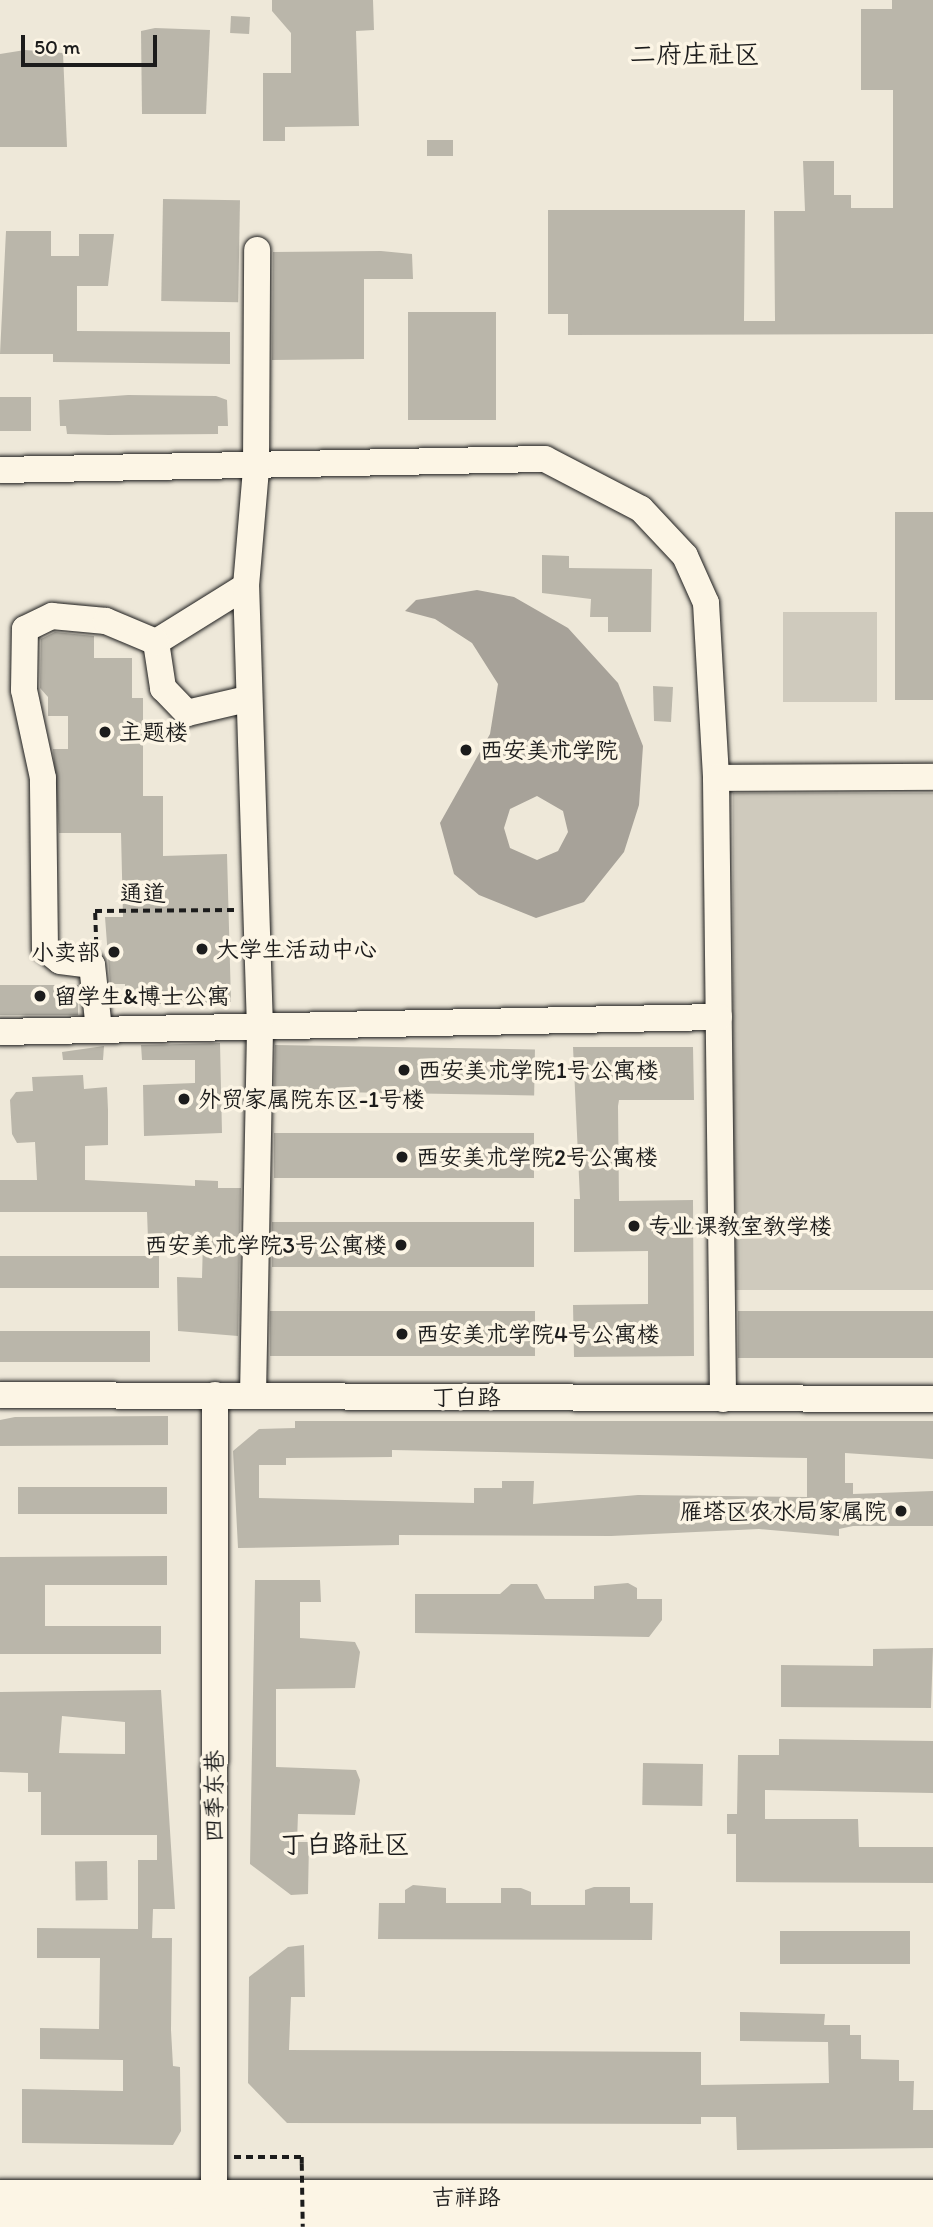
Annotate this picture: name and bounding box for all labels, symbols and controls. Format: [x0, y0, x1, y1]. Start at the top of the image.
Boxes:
scale bar [24, 21, 161, 65]
text: 50 m [34, 34, 80, 59]
district label: 二府庄社区 [630, 39, 760, 71]
place label: 主题楼 [119, 718, 188, 746]
marker: 主题楼 [97, 724, 113, 740]
place label: 西安美术学院 [480, 736, 618, 764]
marker: 西安美术学院 [458, 742, 474, 758]
street label: 通道 [120, 879, 166, 907]
place label: 大学生活动中心 [216, 935, 377, 963]
place label: 小卖部 [31, 938, 100, 966]
marker: 大学生活动中心 [194, 941, 210, 957]
marker: 小卖部 [106, 944, 122, 960]
place label: 留学生&博士公寓 [54, 982, 230, 1010]
marker: 留学生&博士公寓 [32, 988, 48, 1004]
place label: 西安美术学院1号公寓楼 [418, 1056, 659, 1084]
marker: 西安美术学院1号公寓楼 [396, 1062, 412, 1078]
place label: 外贸家属院东区-1号楼 [198, 1085, 425, 1113]
marker: 外贸家属院东区-1号楼 [176, 1091, 192, 1107]
place label: 西安美术学院2号公寓楼 [416, 1143, 658, 1171]
marker: 西安美术学院2号公寓楼 [394, 1149, 410, 1165]
place label: 专业课教室教学楼 [648, 1212, 832, 1240]
marker: 专业课教室教学楼 [626, 1218, 642, 1234]
place label: 西安美术学院3号公寓楼 [144, 1231, 387, 1259]
marker: 西安美术学院3号公寓楼 [393, 1237, 409, 1253]
place label: 西安美术学院4号公寓楼 [416, 1320, 660, 1348]
marker: 西安美术学院4号公寓楼 [394, 1326, 410, 1342]
street label: 丁白路 [432, 1383, 500, 1411]
place label: 雁塔区农水局家属院 [680, 1497, 887, 1525]
marker: 雁塔区农水局家属院 [893, 1503, 909, 1519]
street label: 四季东巷 [200, 1750, 228, 1842]
district label: 丁白路社区 [280, 1829, 410, 1861]
street label: 吉祥路 [432, 2183, 500, 2211]

